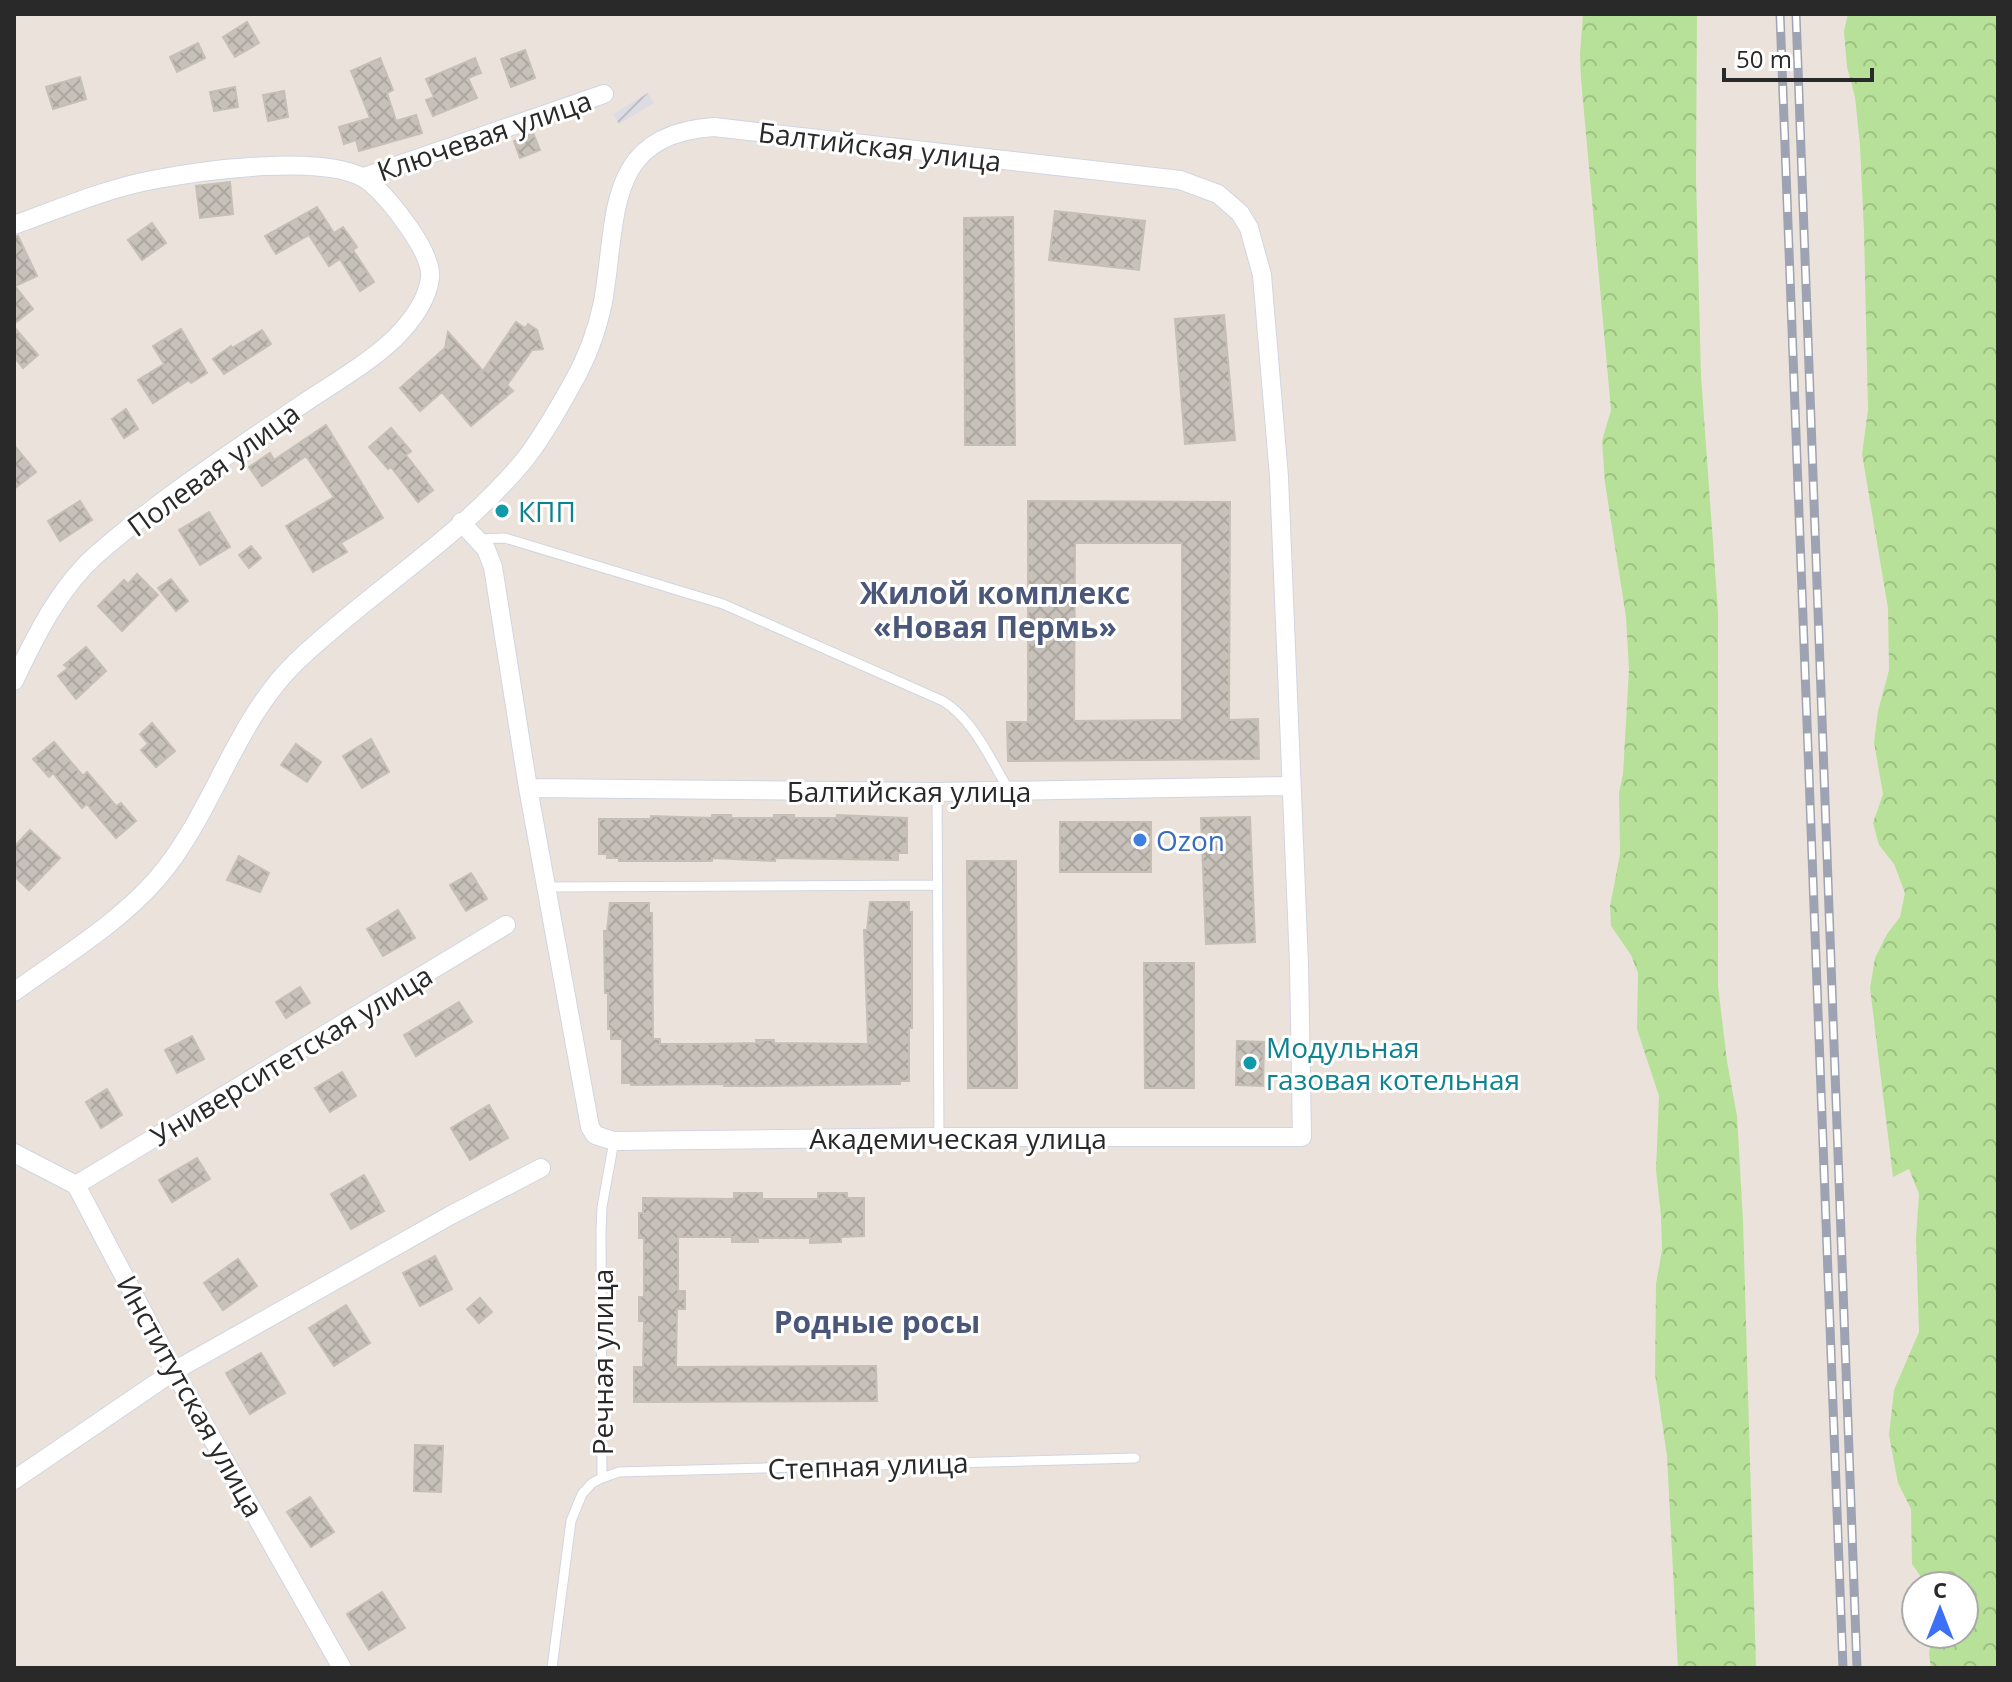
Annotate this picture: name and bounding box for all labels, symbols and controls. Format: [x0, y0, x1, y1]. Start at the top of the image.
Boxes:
scale bar [1724, 32, 1872, 82]
text: 50 m [1736, 42, 1792, 75]
street label: Ключевая улица [372, 81, 596, 189]
street label: Балтийская улица [756, 112, 1004, 180]
street label: Полевая улица [119, 394, 307, 544]
place label: КПП [518, 492, 576, 530]
marker: КПП [493, 502, 511, 520]
district label: Жилой комплекс «Новая Пермь» [860, 572, 1130, 647]
street label: Балтийская улица [787, 772, 1031, 810]
place label: Ozon [1156, 821, 1225, 859]
marker: Ozon [1131, 831, 1149, 849]
street label: Университетская улица [143, 956, 439, 1154]
place label: Модульная газовая котельная [1266, 1028, 1520, 1098]
marker: Модульная газовая котельная [1241, 1054, 1259, 1072]
street label: Академическая улица [809, 1119, 1107, 1157]
street label: Институтская улица [109, 1268, 273, 1524]
street label: Речная улица [583, 1269, 621, 1455]
district label: Родные росы [774, 1301, 980, 1342]
street label: Степная улица [767, 1443, 969, 1487]
north arrow [1900, 1570, 1980, 1650]
text: С [1933, 1574, 1947, 1604]

